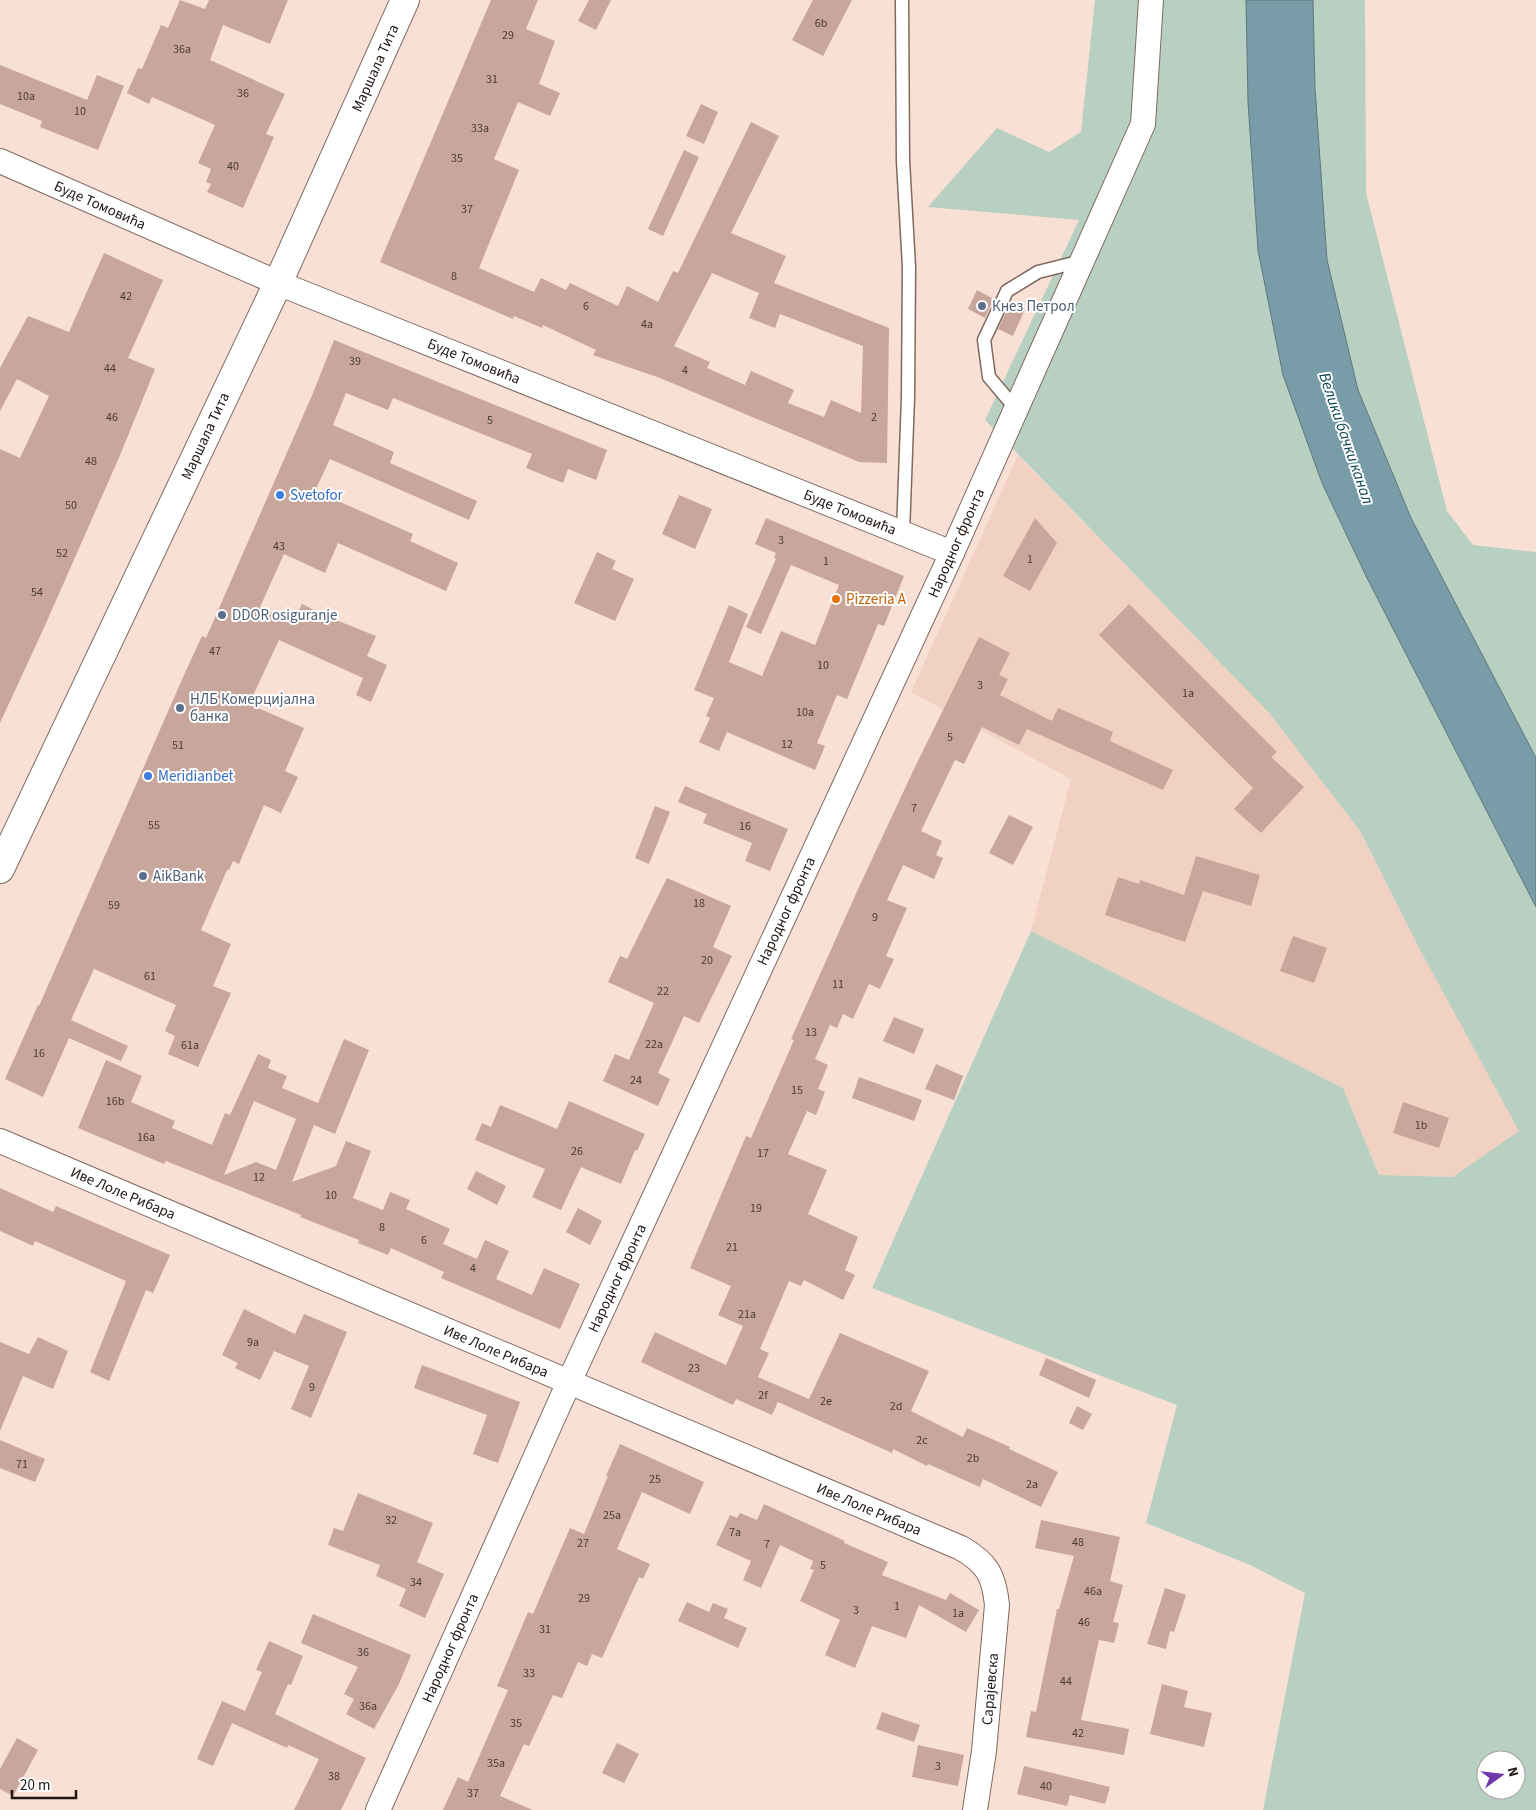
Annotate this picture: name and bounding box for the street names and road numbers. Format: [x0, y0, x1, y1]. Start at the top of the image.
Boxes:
street label: Маршала Тита [347, 21, 404, 115]
street label: Буде Томовића [51, 176, 149, 235]
street label: Буде Томовића [424, 333, 523, 390]
street label: Маршала Тита [176, 389, 235, 483]
street label: Буде Томовића [800, 484, 899, 541]
street label: Народног фронта [923, 485, 990, 601]
street label: Народног фронта [752, 853, 821, 969]
street label: Иве Лоле Рибара [67, 1162, 179, 1225]
street label: Народног фронта [583, 1220, 652, 1336]
street label: Иве Лоле Рибара [440, 1320, 552, 1383]
street label: Иве Лоле Рибара [813, 1478, 925, 1541]
street label: Народног фронта [417, 1590, 484, 1706]
street label: Сарајевска [977, 1652, 1004, 1726]

